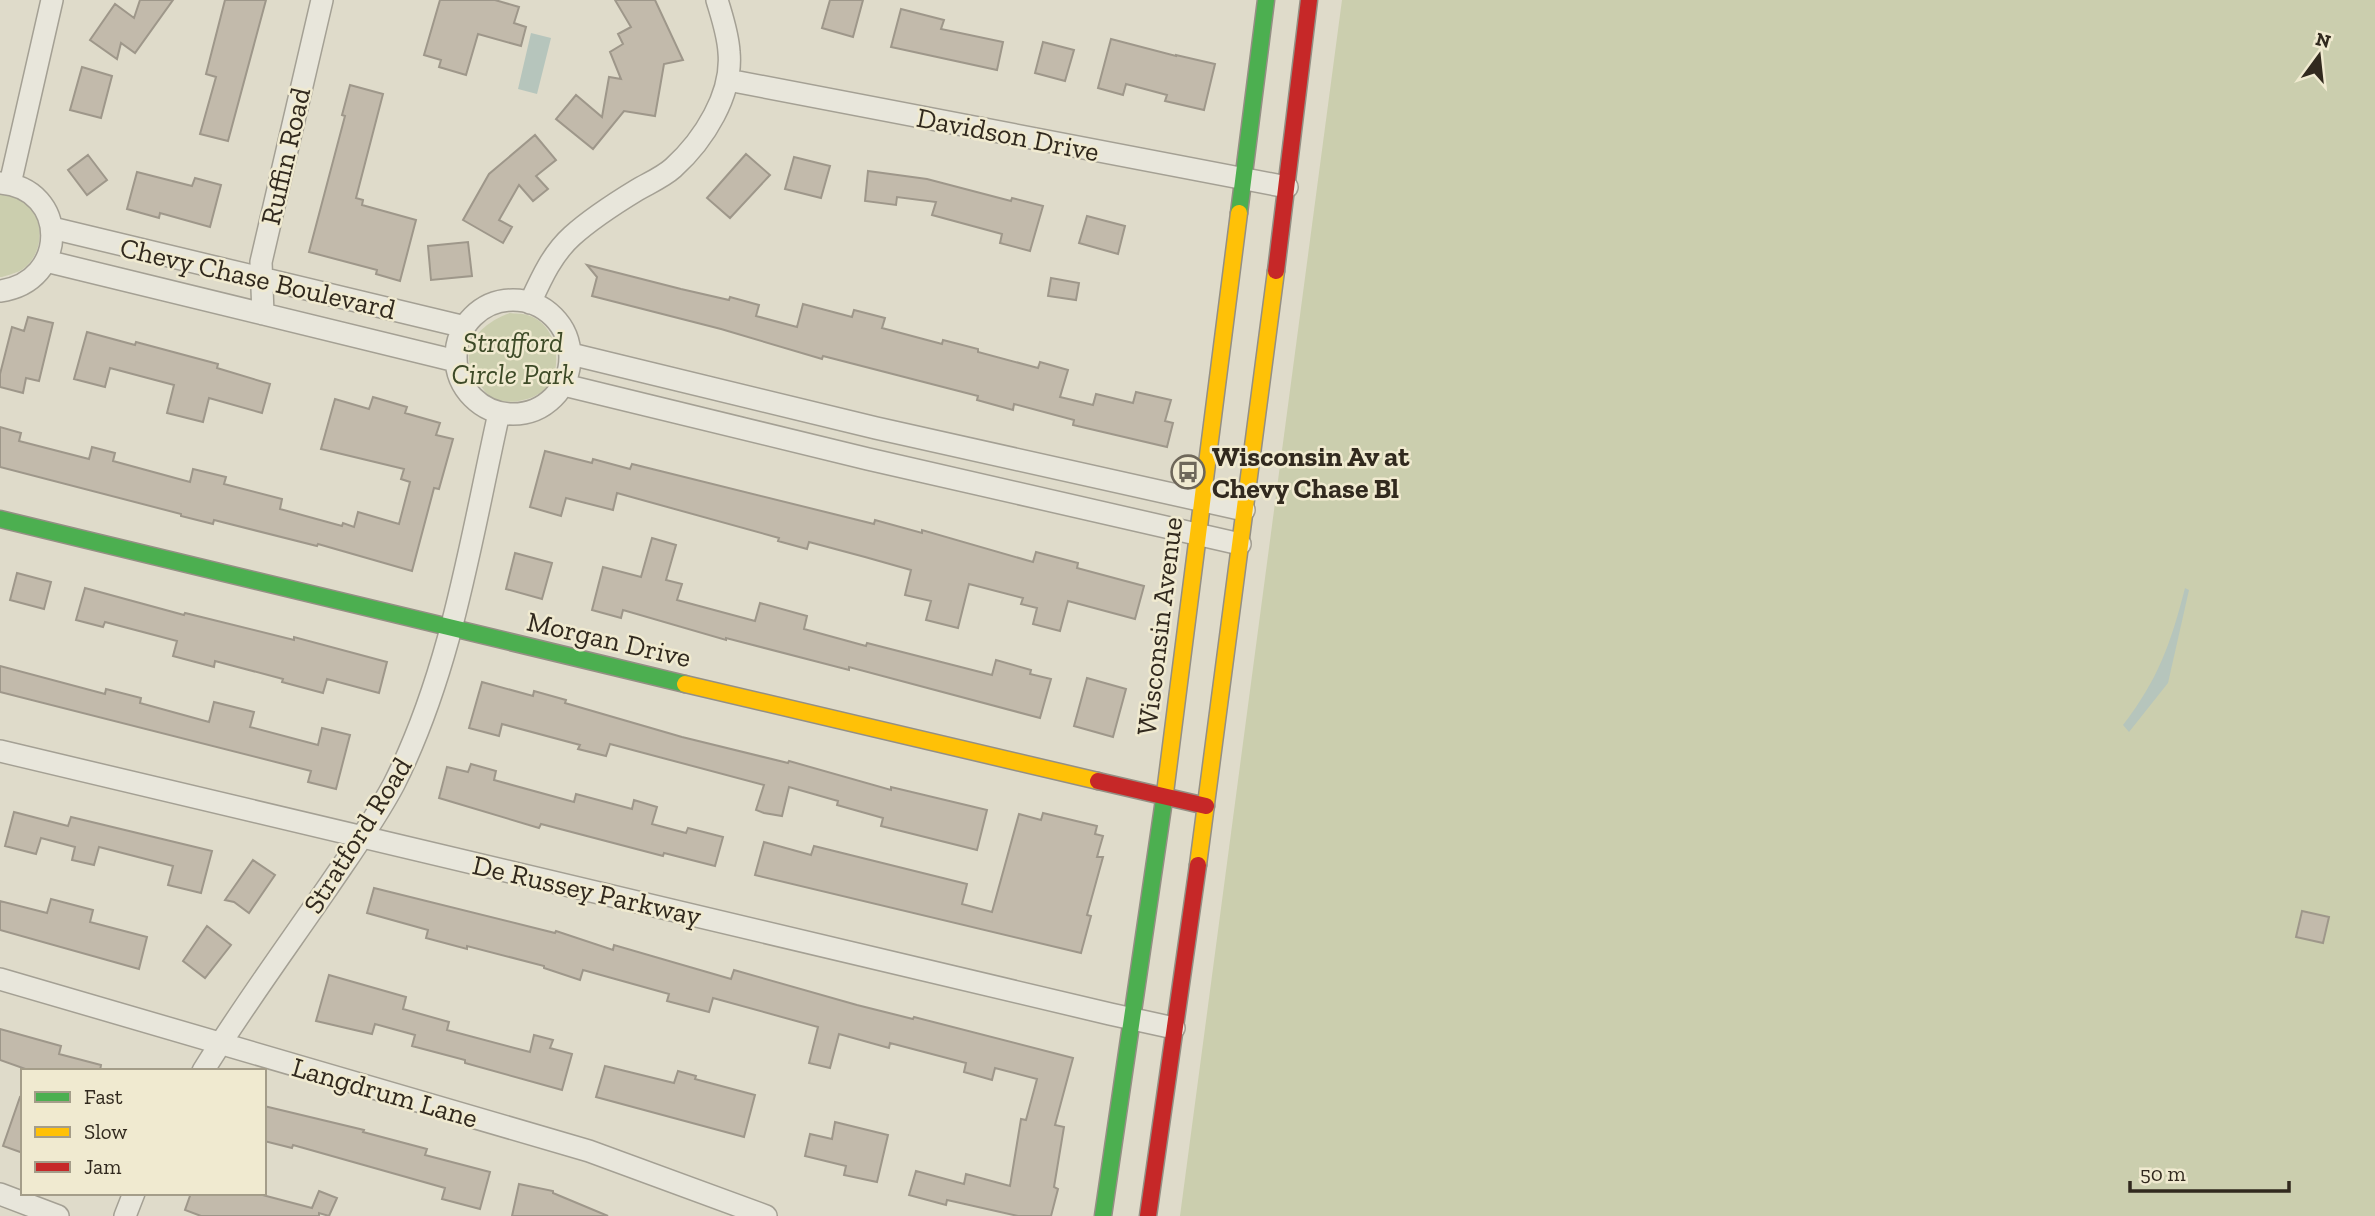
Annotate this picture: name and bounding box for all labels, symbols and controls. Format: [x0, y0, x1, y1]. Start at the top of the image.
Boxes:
north arrow [2284, 21, 2354, 91]
text: N [2313, 27, 2333, 53]
street label: Ruffin Road [254, 84, 317, 228]
street label: Davidson Drive [914, 101, 1102, 168]
street label: Chevy Chase Boulevard [117, 231, 399, 326]
park label: Strafford Circle Park [451, 326, 575, 391]
place label: Wisconsin Av at Chevy Chase Bl [1212, 440, 1410, 505]
bus stop icon: Wisconsin Av at Chevy Chase Bl [1169, 453, 1207, 491]
street label: Wisconsin Avenue [1130, 515, 1189, 737]
street label: Morgan Drive [524, 605, 694, 674]
street label: Stratford Road [296, 751, 419, 919]
street label: De Russey Parkway [469, 848, 705, 933]
street label: Langdrum Lane [288, 1050, 481, 1135]
legend [21, 1069, 266, 1195]
text: Fast [84, 1084, 123, 1109]
text: Slow [84, 1119, 127, 1144]
scale bar [2130, 1150, 2289, 1194]
text: Jam [84, 1154, 121, 1179]
text: 50 m [2140, 1161, 2186, 1186]

